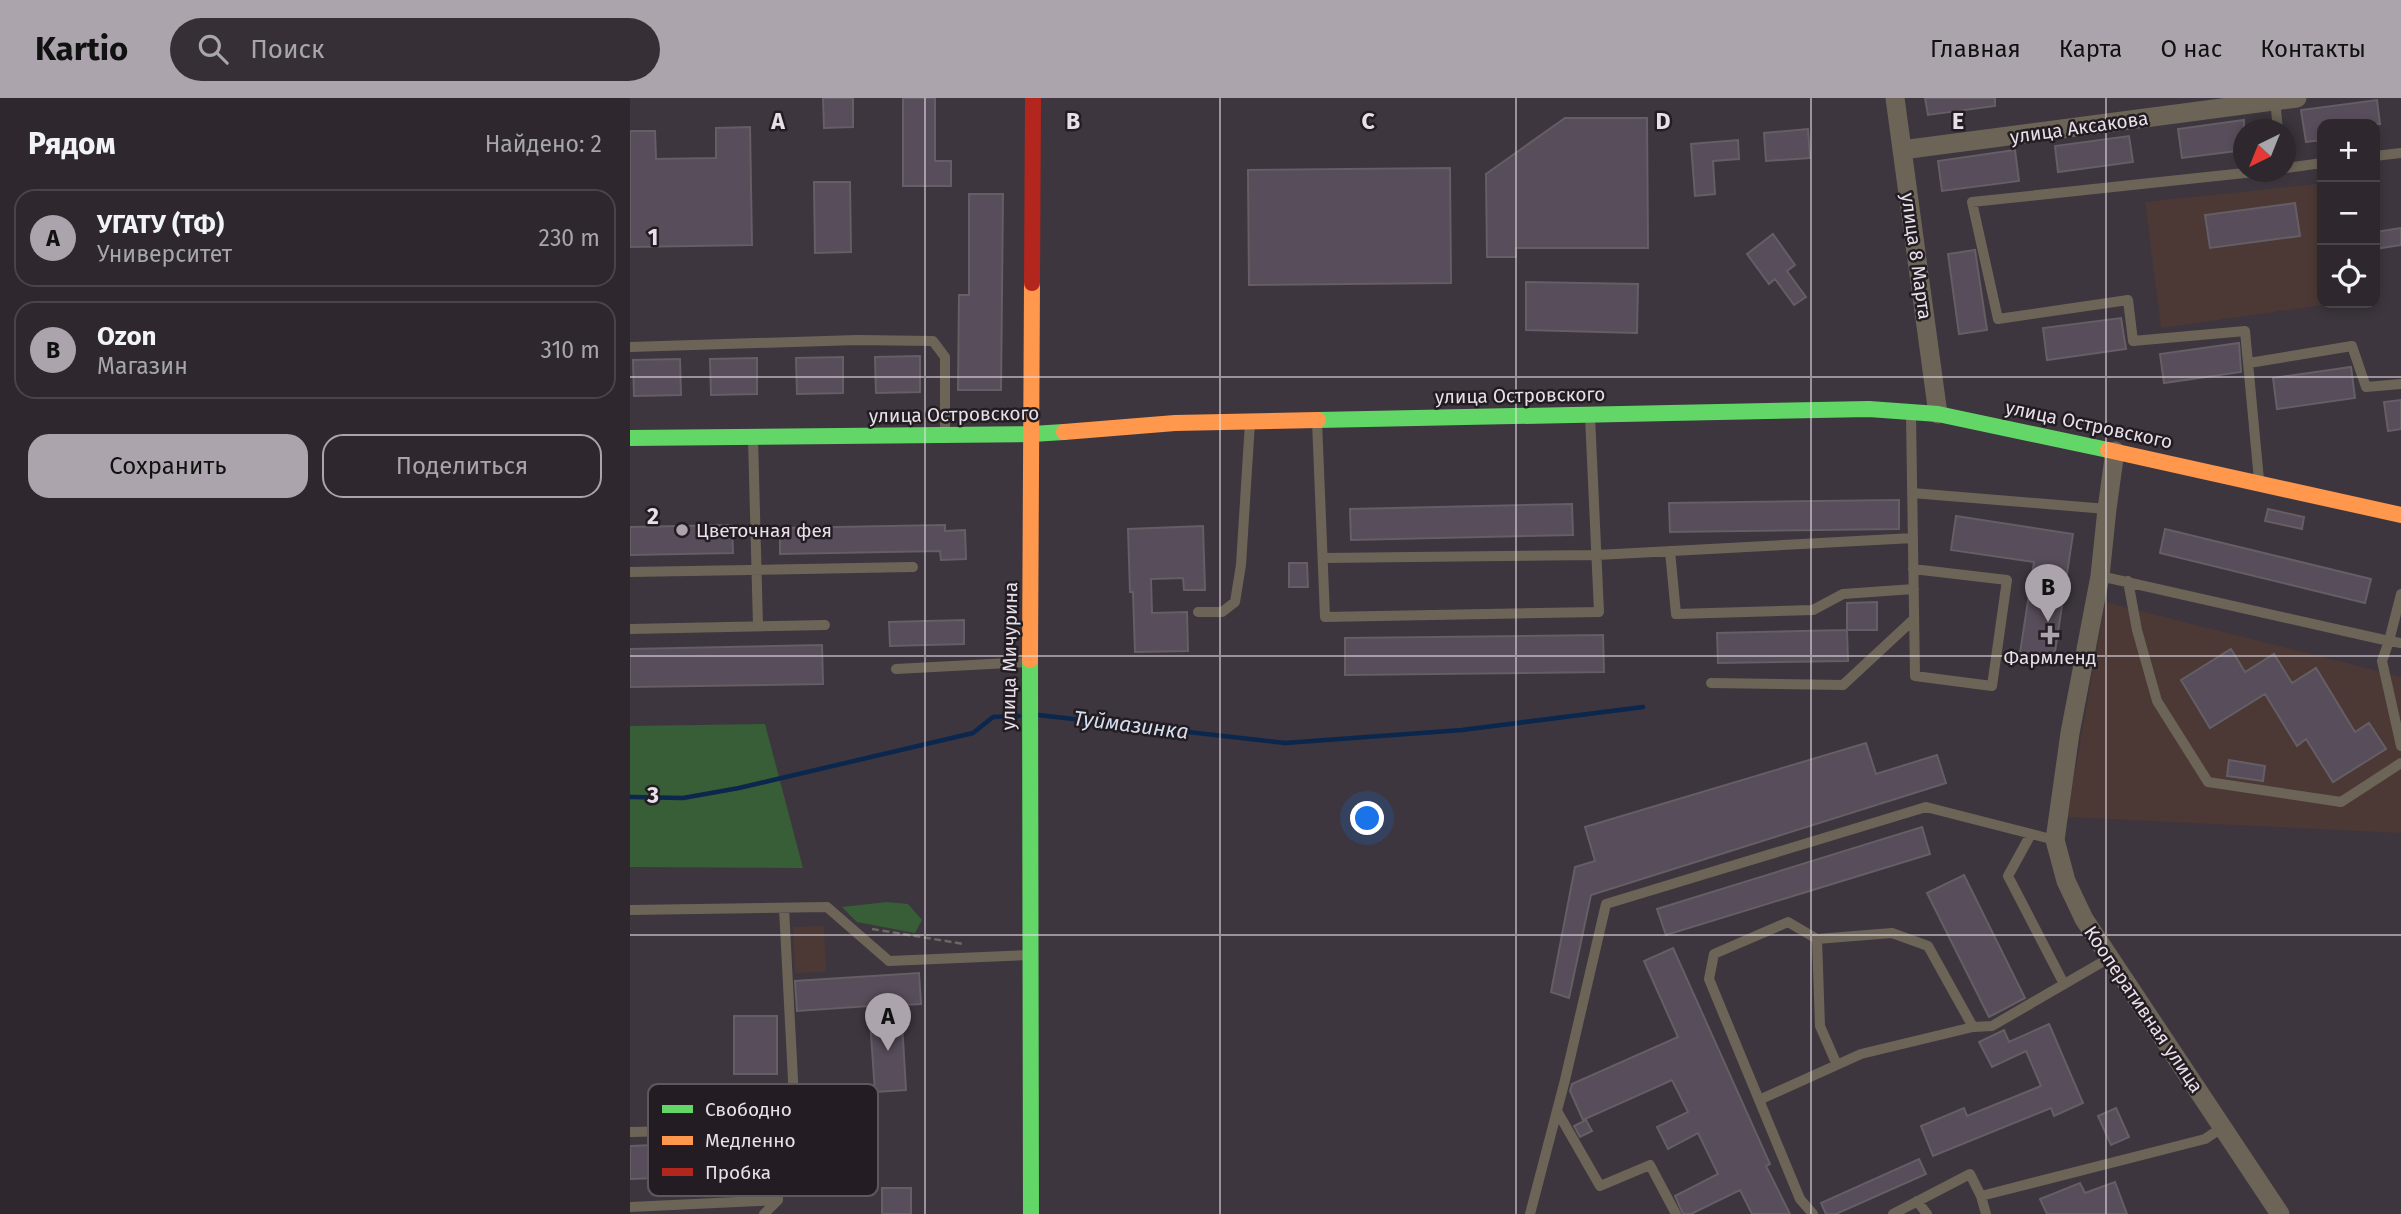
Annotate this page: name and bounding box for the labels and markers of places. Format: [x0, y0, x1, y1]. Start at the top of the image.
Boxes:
place label: Цветочная фея [696, 519, 832, 542]
marker: Цветочная фея [674, 522, 690, 538]
pin: B [2025, 564, 2071, 622]
marker: Фармленд [2042, 627, 2058, 643]
place label: Фармленд [2004, 646, 2096, 669]
pin: A [865, 993, 911, 1051]

